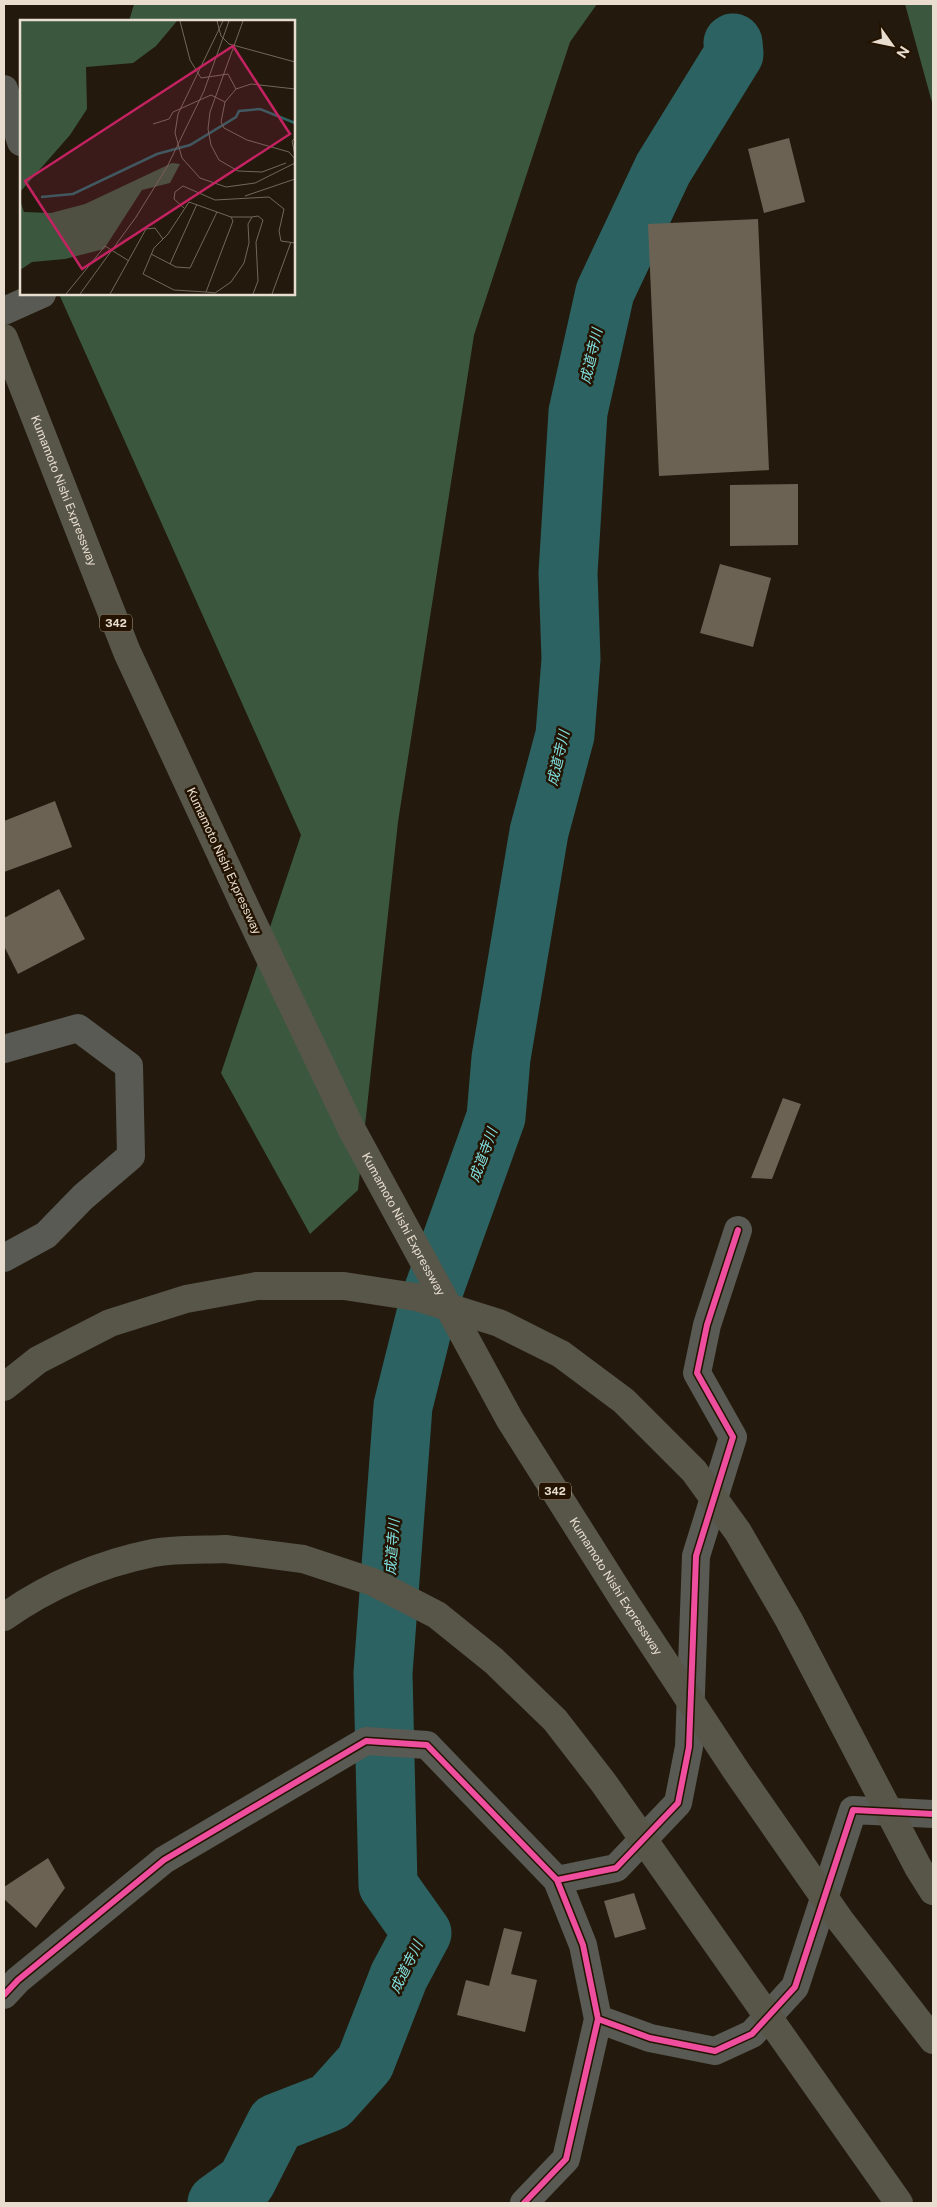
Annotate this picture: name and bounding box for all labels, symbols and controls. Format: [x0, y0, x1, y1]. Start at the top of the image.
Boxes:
inset map [20, 20, 295, 295]
north arrow [867, 20, 917, 70]
text: N [893, 43, 913, 61]
water label: 成道寺川 [577, 325, 606, 385]
street label: Kumamoto Nishi Expressway [28, 413, 100, 569]
road number: 342 [100, 614, 132, 632]
water label: 成道寺川 [544, 727, 573, 787]
street label: Kumamoto Nishi Expressway [184, 785, 265, 937]
water label: 成道寺川 [466, 1124, 501, 1184]
street label: Kumamoto Nishi Expressway [359, 1150, 448, 1299]
road number: 342 [539, 1482, 571, 1500]
street label: Kumamoto Nishi Expressway [566, 1515, 665, 1658]
water label: 成道寺川 [382, 1517, 402, 1575]
water label: 成道寺川 [387, 1937, 426, 1996]

